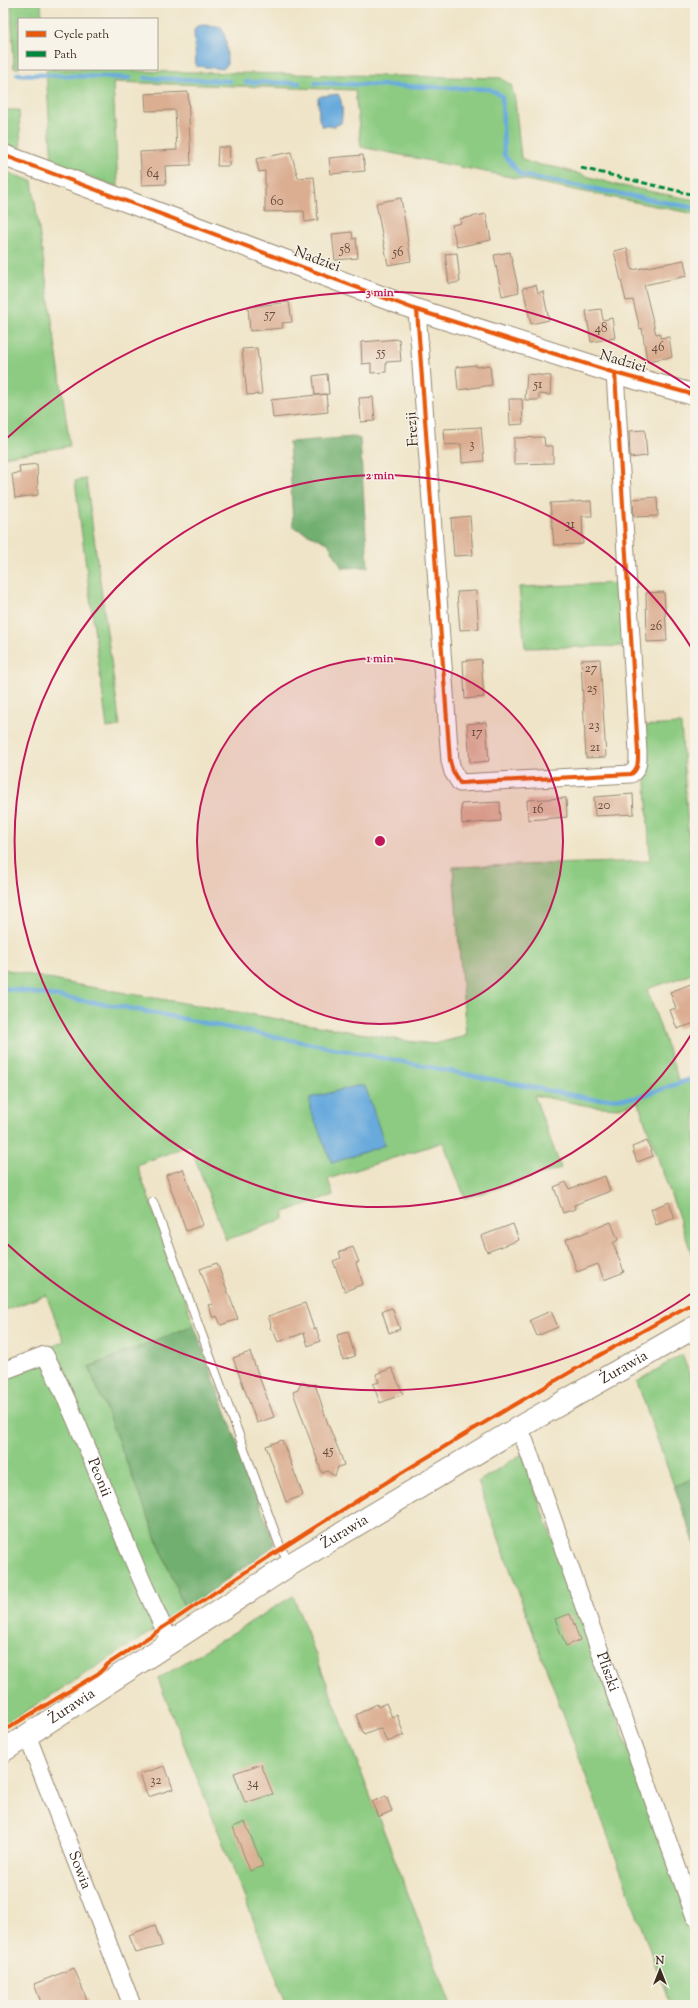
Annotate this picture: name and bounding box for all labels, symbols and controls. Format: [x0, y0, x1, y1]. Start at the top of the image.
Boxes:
legend [18, 18, 158, 70]
text: Cycle path [54, 26, 109, 44]
text: Path [54, 46, 77, 64]
house number: 64 [147, 165, 160, 183]
house number: 60 [270, 193, 284, 211]
house number: 58 [339, 241, 350, 259]
street label: Nadziei [291, 242, 343, 278]
house number: 56 [392, 244, 403, 262]
text: 3 min [366, 284, 395, 302]
house number: 57 [264, 306, 276, 324]
house number: 48 [594, 320, 608, 338]
house number: 46 [652, 339, 664, 357]
house number: 55 [375, 344, 386, 362]
street label: Nadziei [597, 345, 649, 379]
house number: 51 [533, 376, 543, 394]
street label: Frezji [401, 411, 425, 447]
house number: 3 [469, 436, 475, 454]
text: 2 min [366, 467, 395, 485]
house number: 31 [565, 516, 575, 534]
house number: 26 [650, 618, 662, 636]
text: 1 min [365, 650, 394, 668]
house number: 27 [585, 660, 598, 678]
house number: 25 [587, 680, 598, 698]
house number: 23 [588, 717, 600, 735]
house number: 17 [472, 724, 483, 742]
house number: 21 [590, 739, 601, 757]
house number: 20 [598, 797, 611, 815]
house number: 16 [533, 801, 543, 819]
centre of rings [373, 834, 387, 848]
street label: Żurawia [596, 1346, 652, 1390]
house number: 45 [323, 1442, 334, 1460]
street label: Peonii [82, 1455, 117, 1500]
street label: Żurawia [317, 1509, 372, 1554]
street label: Pliszki [591, 1649, 624, 1695]
street label: Żurawia [44, 1683, 99, 1729]
house number: 32 [150, 1772, 162, 1790]
house number: 34 [247, 1775, 259, 1793]
street label: Sowia [63, 1848, 96, 1892]
north arrow [640, 1950, 680, 1990]
text: N [655, 1953, 665, 1969]

